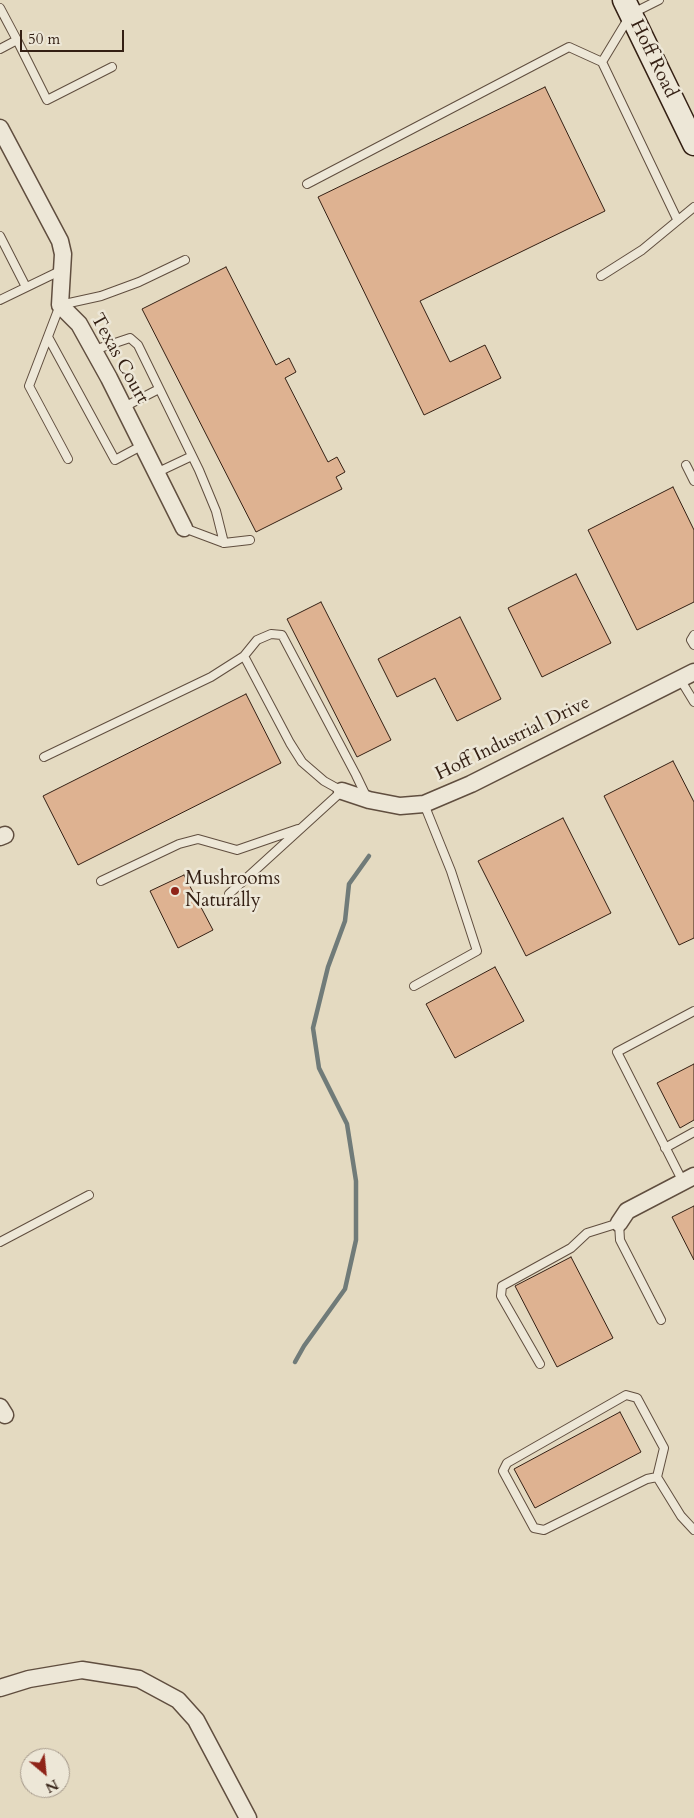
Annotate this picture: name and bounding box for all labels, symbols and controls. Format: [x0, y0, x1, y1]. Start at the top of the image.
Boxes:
street label: Hoff Road [624, 16, 682, 102]
scale bar [22, 20, 126, 52]
text: 50 m [28, 29, 60, 49]
street label: Texas Court [85, 310, 153, 408]
street label: Hoff Industrial Drive [432, 692, 594, 786]
place label: Mushrooms Naturally [185, 869, 280, 913]
marker: Mushrooms Naturally [169, 885, 181, 897]
north arrow [20, 1748, 70, 1798]
text: N [42, 1775, 62, 1797]

